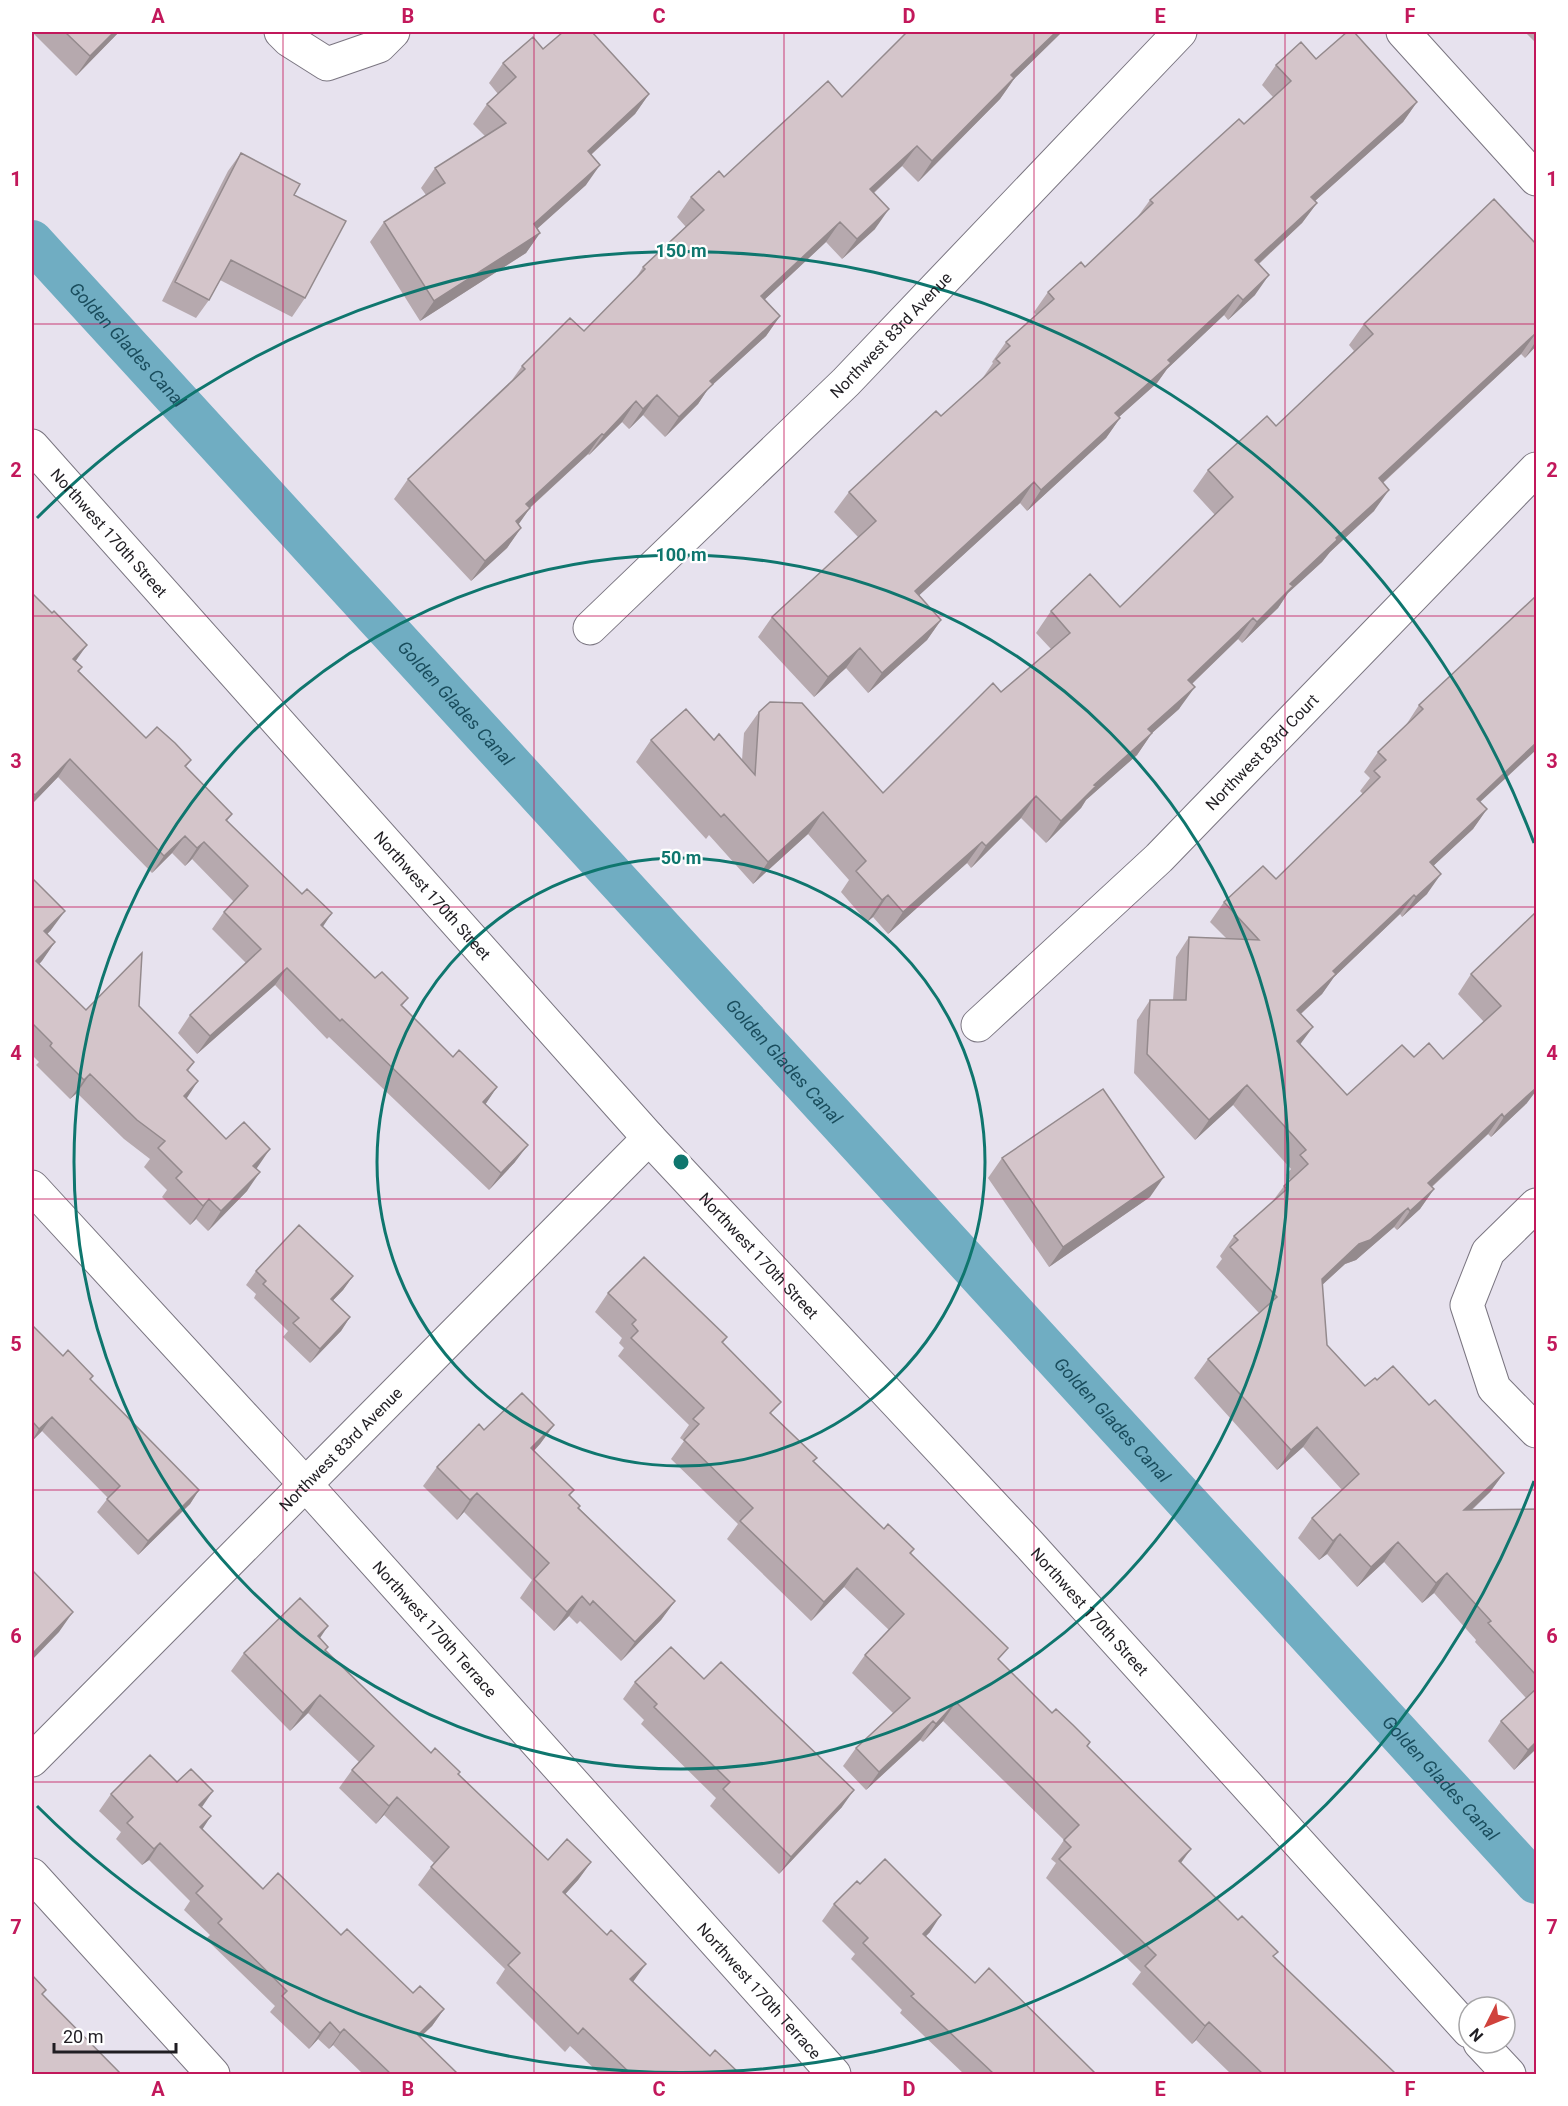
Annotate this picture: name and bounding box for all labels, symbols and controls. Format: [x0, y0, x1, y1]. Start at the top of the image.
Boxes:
text: A [151, 4, 165, 28]
text: B [402, 4, 414, 28]
text: C [652, 4, 666, 28]
text: D [903, 4, 916, 28]
text: E [1154, 4, 1166, 28]
text: F [1405, 4, 1416, 28]
text: 1 [10, 167, 22, 191]
text: 1 [1546, 167, 1558, 191]
text: 150 m [655, 240, 707, 261]
street label: Northwest 83rd Avenue [826, 268, 956, 402]
water label: Golden Glades Canal [65, 278, 191, 412]
text: 2 [10, 458, 22, 482]
text: 2 [1546, 458, 1558, 482]
street label: Northwest 170th Street [47, 465, 171, 601]
text: 100 m [655, 544, 707, 565]
water label: Golden Glades Canal [393, 636, 519, 770]
street label: Northwest 83rd Court [1202, 690, 1323, 814]
text: 3 [10, 749, 22, 773]
text: 3 [1546, 749, 1558, 773]
street label: Northwest 170th Street [370, 828, 494, 964]
text: 50 m [661, 847, 701, 868]
water label: Golden Glades Canal [722, 995, 847, 1129]
text: 4 [10, 1041, 22, 1065]
text: 4 [1546, 1041, 1558, 1065]
centre of rings [671, 1152, 691, 1172]
street label: Northwest 170th Street [695, 1189, 822, 1323]
text: 5 [10, 1332, 22, 1356]
text: 5 [1546, 1332, 1558, 1356]
water label: Golden Glades Canal [1050, 1353, 1175, 1487]
street label: Northwest 83rd Avenue [275, 1383, 406, 1515]
street label: Northwest 170th Street [1027, 1544, 1152, 1680]
street label: Northwest 170th Terrace [369, 1557, 501, 1701]
text: 6 [10, 1624, 22, 1648]
text: 6 [1546, 1624, 1558, 1648]
water label: Golden Glades Canal [1378, 1711, 1504, 1845]
text: 7 [10, 1915, 22, 1939]
text: 7 [1546, 1915, 1558, 1939]
street label: Northwest 170th Terrace [693, 1919, 825, 2063]
north arrow [1457, 1995, 1517, 2055]
scale bar [54, 2016, 176, 2054]
text: N [1466, 2024, 1487, 2045]
text: 20 m [63, 2026, 103, 2047]
text: A [151, 2077, 165, 2101]
text: B [402, 2077, 414, 2101]
text: C [652, 2077, 666, 2101]
text: D [903, 2077, 916, 2101]
text: E [1154, 2077, 1166, 2101]
text: F [1405, 2077, 1416, 2101]

